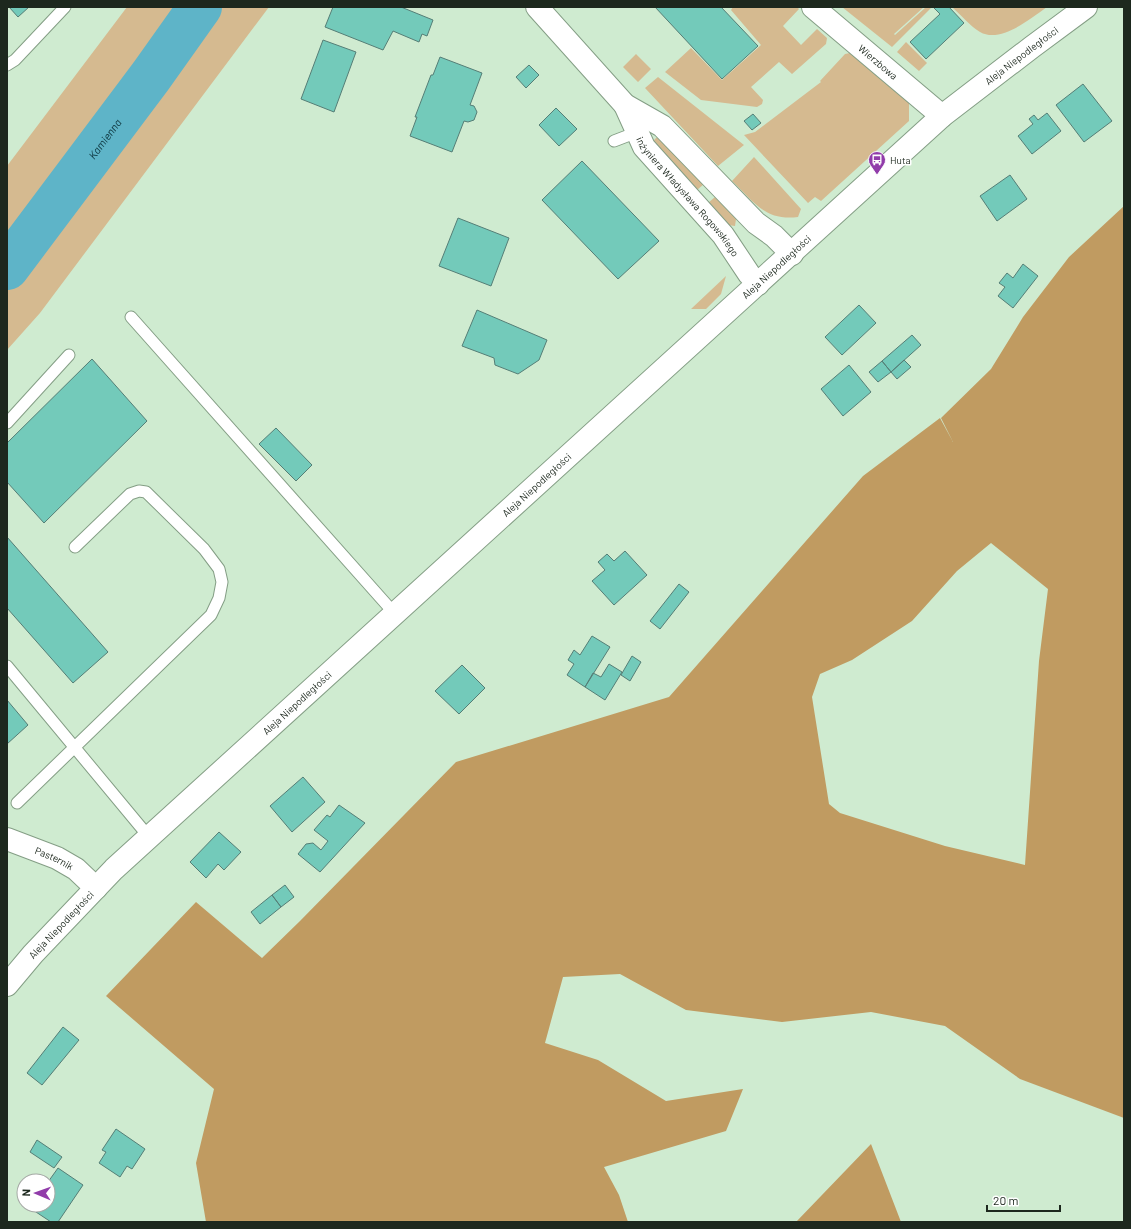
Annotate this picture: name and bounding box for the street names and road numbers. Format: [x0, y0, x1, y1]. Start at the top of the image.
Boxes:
street label: Aleja Niepodległości [982, 24, 1060, 87]
street label: Wierzbowa [856, 42, 900, 82]
street label: inżyniera Władysława Rogowskiego [634, 135, 741, 259]
street label: Aleja Niepodległości [739, 232, 813, 301]
street label: Aleja Niepodległości [500, 450, 573, 519]
street label: Aleja Niepodległości [260, 668, 334, 737]
street label: Pasternik [33, 844, 76, 872]
street label: Aleja Niepodległości [26, 888, 96, 961]

